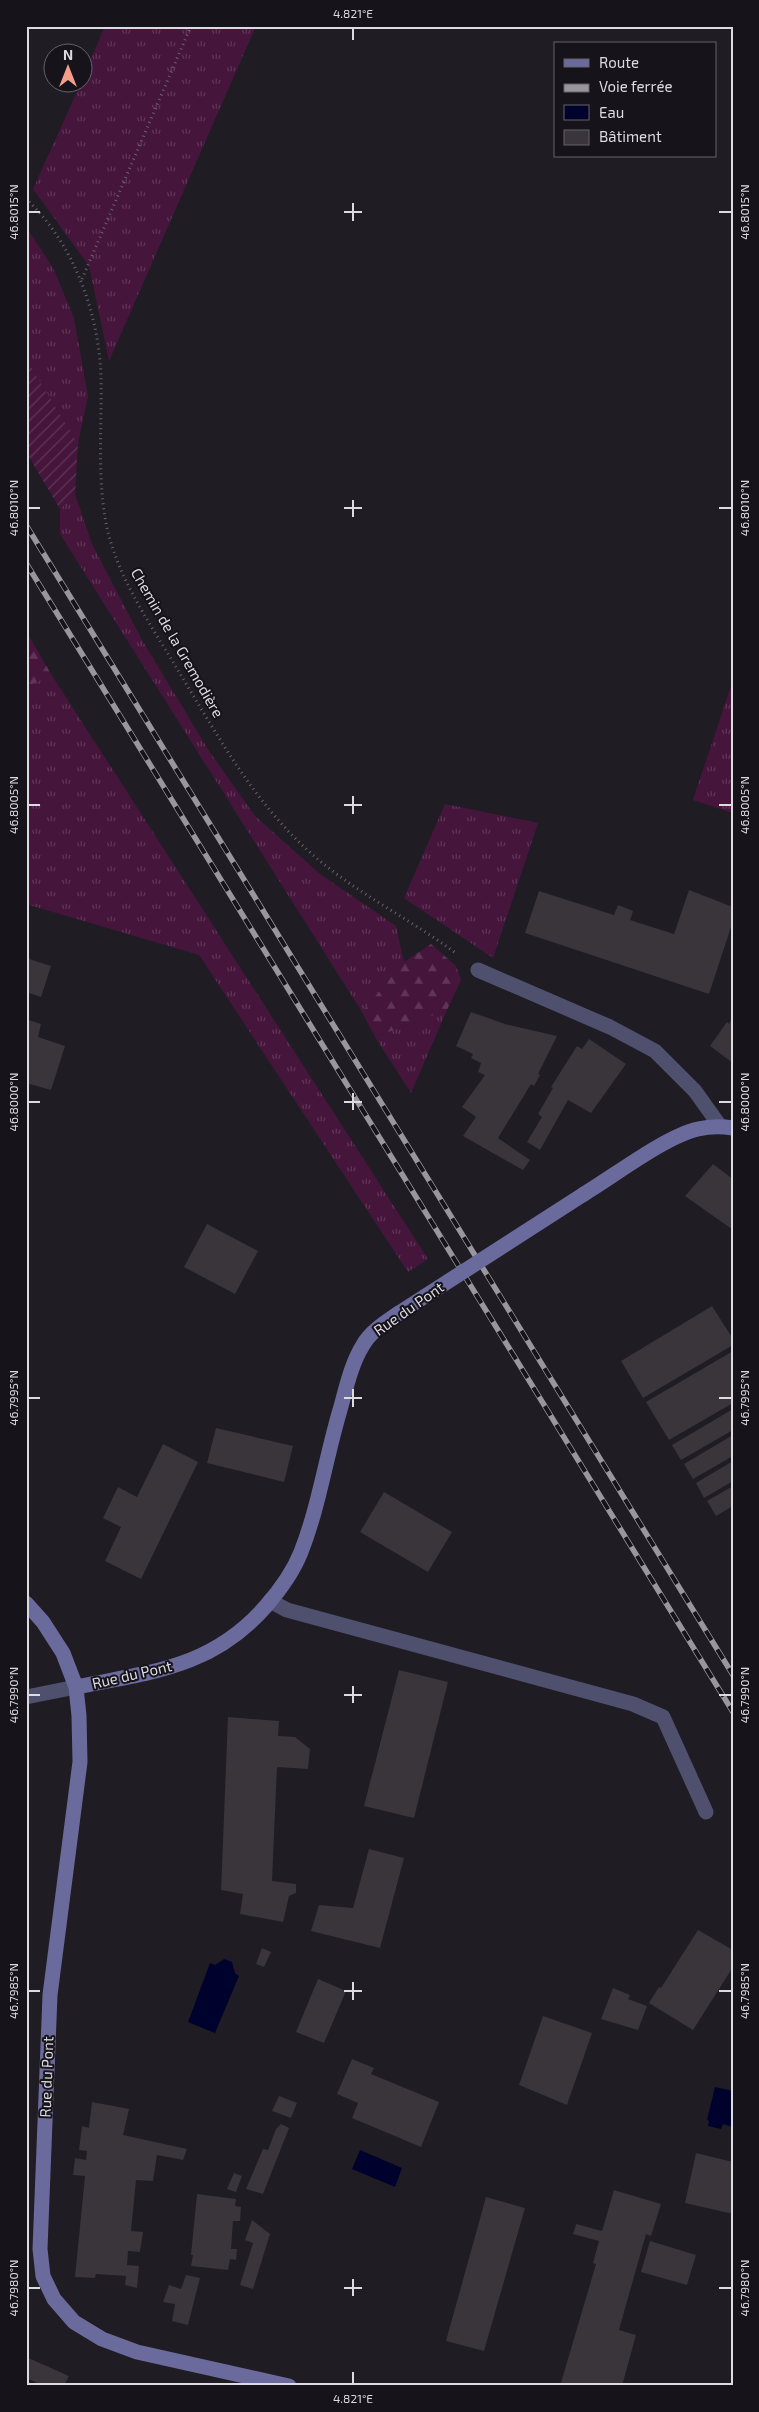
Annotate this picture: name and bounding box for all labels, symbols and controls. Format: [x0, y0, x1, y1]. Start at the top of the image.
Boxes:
text: 4.821°E [333, 6, 373, 20]
north arrow [42, 42, 92, 92]
legend [554, 42, 716, 158]
text: N [63, 46, 73, 63]
text: Route [599, 53, 639, 71]
text: Voie ferrée [599, 77, 673, 95]
text: Eau [599, 103, 624, 121]
text: Bâtiment [599, 127, 662, 145]
text: 46.8015°N [6, 184, 20, 240]
text: 46.8015°N [737, 184, 751, 240]
text: 46.8010°N [6, 480, 20, 536]
text: 46.8010°N [737, 480, 751, 536]
street label: Chemin de la Gremodière [128, 565, 228, 720]
text: 46.8005°N [6, 776, 20, 834]
text: 46.8005°N [737, 776, 751, 834]
text: 46.8000°N [6, 1073, 20, 1131]
text: 46.8000°N [737, 1073, 751, 1131]
street label: Rue du Pont [370, 1277, 447, 1339]
text: 46.7995°N [6, 1370, 20, 1426]
text: 46.7995°N [737, 1370, 751, 1426]
street label: Rue du Pont [90, 1656, 174, 1692]
text: 46.7990°N [6, 1667, 20, 1723]
text: 46.7990°N [737, 1667, 751, 1723]
text: 46.7985°N [6, 1963, 20, 2019]
text: 46.7985°N [737, 1963, 751, 2019]
street label: Rue du Pont [36, 2036, 56, 2118]
text: 46.7980°N [6, 2260, 20, 2316]
text: 46.7980°N [737, 2260, 751, 2316]
text: 4.821°E [333, 2391, 373, 2405]

